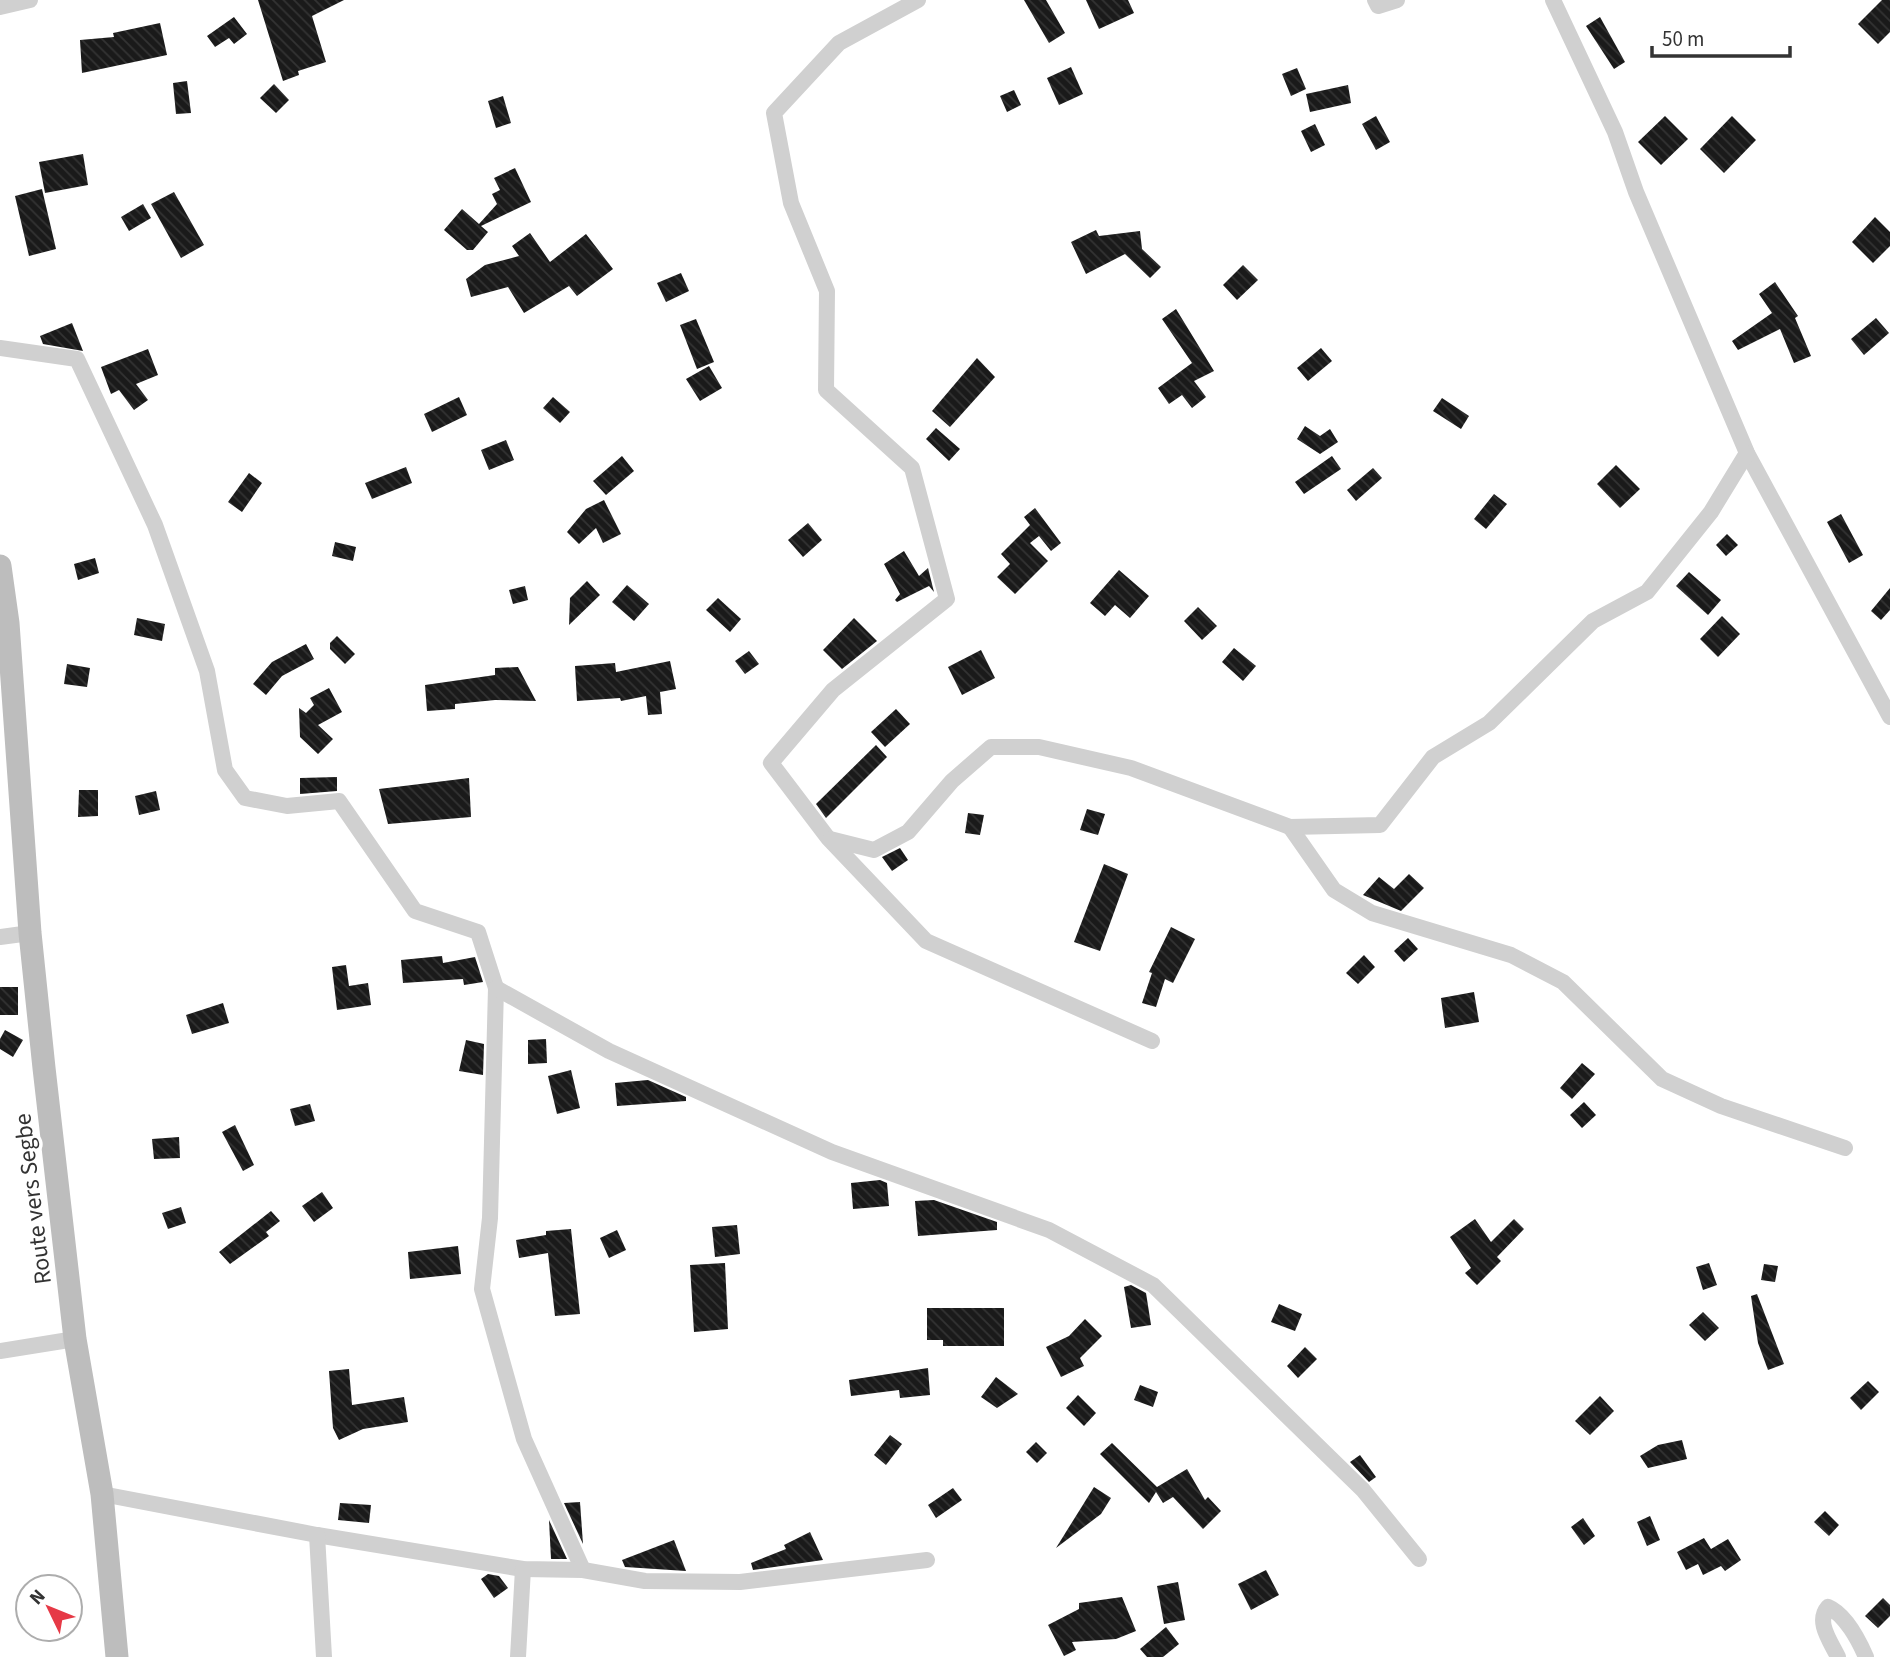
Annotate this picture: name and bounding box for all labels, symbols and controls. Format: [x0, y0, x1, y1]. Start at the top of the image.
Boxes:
scale bar [1652, 14, 1790, 58]
text: 50 m [1662, 24, 1704, 54]
street label: Route vers Segbe [5, 1112, 61, 1286]
north arrow [14, 1573, 84, 1643]
text: N [23, 1584, 52, 1611]

